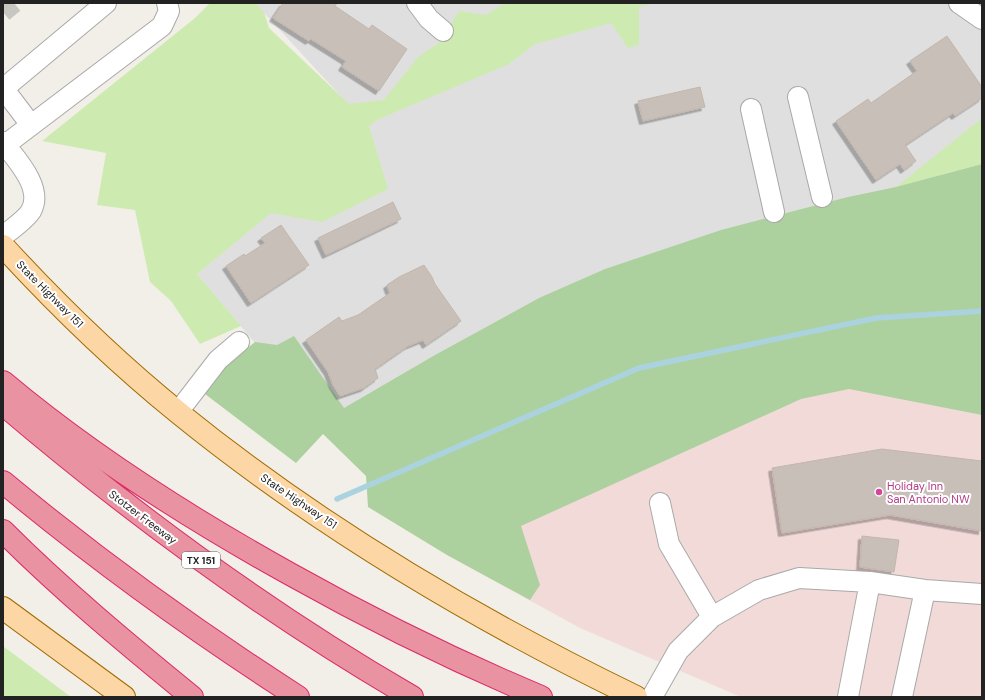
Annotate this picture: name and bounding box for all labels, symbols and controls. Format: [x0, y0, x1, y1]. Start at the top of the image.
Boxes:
street label: State Highway 151 [14, 258, 86, 330]
street label: State Highway 151 [258, 470, 340, 532]
place label: Holiday Inn San Antonio NW [887, 479, 970, 506]
street label: Stotzer Freeway [106, 487, 180, 547]
marker: Holiday Inn San Antonio NW [874, 487, 884, 497]
road number: TX 151 [182, 552, 220, 568]

